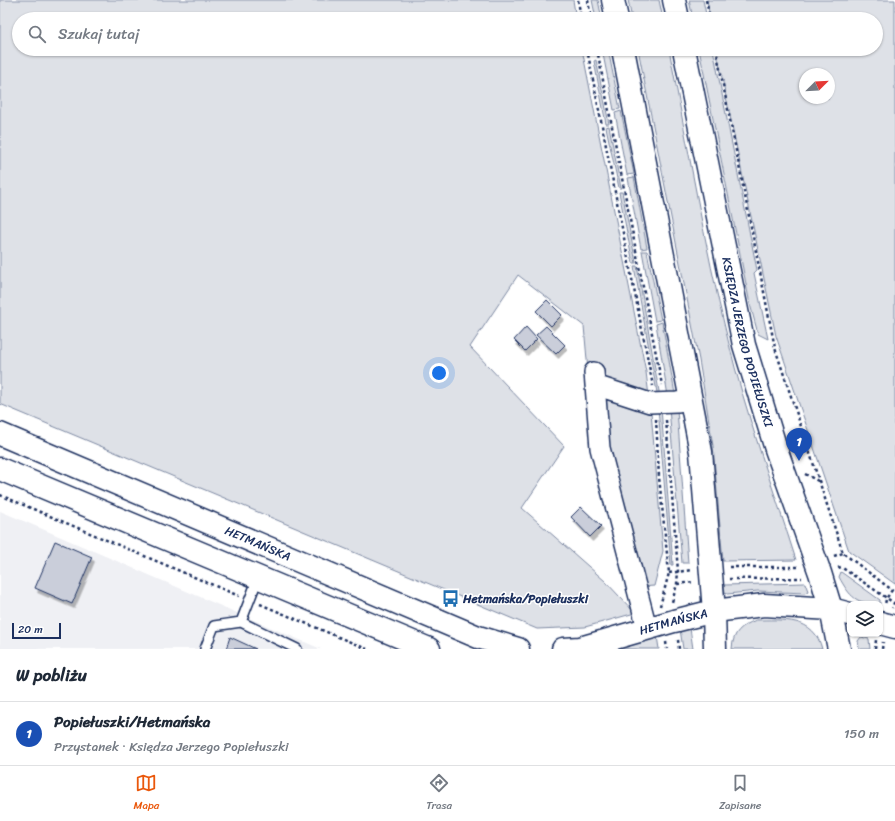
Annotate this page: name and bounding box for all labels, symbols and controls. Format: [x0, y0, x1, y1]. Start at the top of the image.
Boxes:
search box [12, 12, 883, 56]
text: Szukaj tutaj [58, 21, 139, 47]
icon: search [26, 23, 48, 45]
north arrow [799, 68, 835, 104]
street label: KSIĘDZA JERZEGO POPIEŁUSZKI [715, 255, 780, 431]
your location [429, 363, 449, 383]
pin: 1 [786, 428, 812, 461]
street label: HETMAŃSKA [221, 520, 294, 567]
place label: Hetmańska/Popiełuszki [462, 588, 589, 610]
bus stop icon: Hetmańska/Popiełuszki [440, 589, 460, 609]
map controls [847, 601, 883, 637]
button: layers [847, 601, 883, 637]
street label: HETMAŃSKA [637, 602, 710, 641]
text: 20 m [18, 620, 43, 639]
scale bar [12, 621, 61, 640]
text: W pobliżu [16, 660, 87, 690]
text: Popiełuszki/Hetmańska [54, 709, 210, 735]
text: 1 [26, 722, 32, 745]
text: 150 m [844, 722, 879, 745]
text: Przystanek · Księdza Jerzego Popiełuszki [54, 735, 289, 758]
tab: Mapa [133, 772, 159, 815]
tab: Trasa [426, 772, 452, 815]
tab: Zapisane [719, 772, 762, 815]

